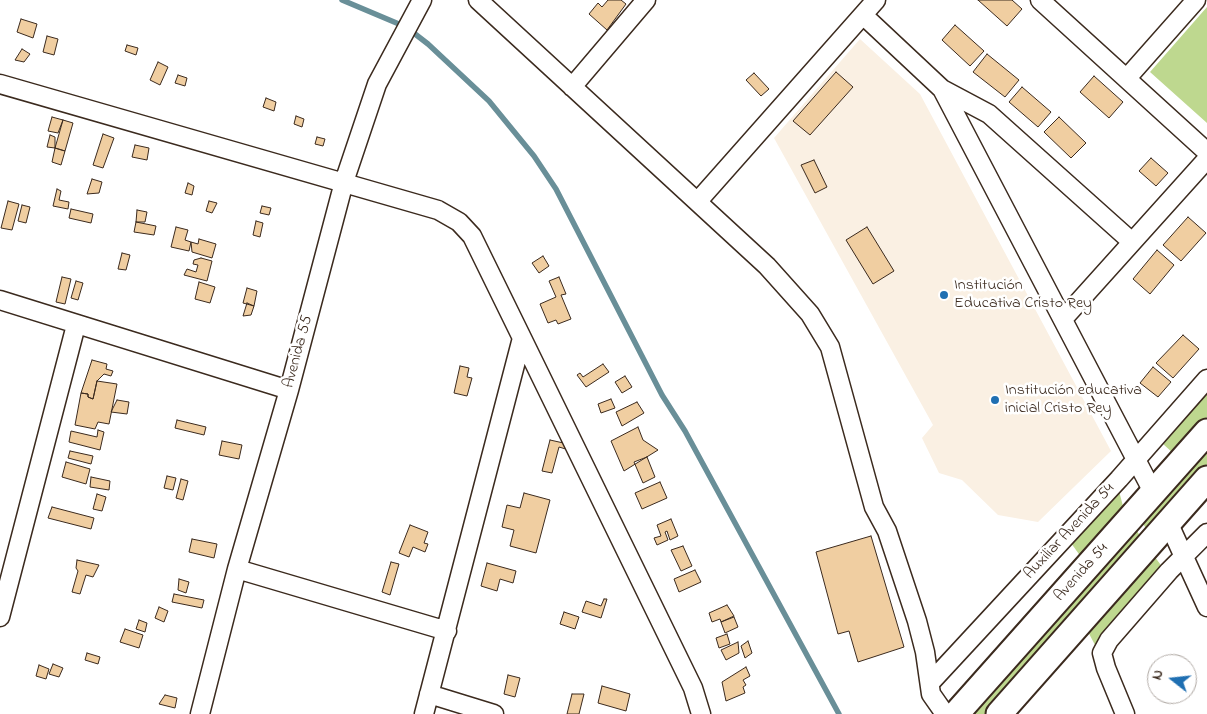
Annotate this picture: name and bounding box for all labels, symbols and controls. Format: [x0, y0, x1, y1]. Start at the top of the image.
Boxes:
place label: Institución Educativa Cristo Rey [954, 276, 1092, 314]
marker: Institución Educativa Cristo Rey [938, 289, 950, 301]
street label: Avenida 55 [280, 314, 318, 390]
place label: Institución educativa inicial Cristo Rey [1005, 381, 1142, 419]
marker: Institución educativa inicial Cristo Rey [989, 394, 1001, 406]
street label: Auxiliar Avenida 54 [1021, 480, 1119, 584]
street label: Avenida 54 [1051, 540, 1113, 606]
north arrow [1147, 654, 1197, 704]
text: N [1147, 668, 1169, 682]

